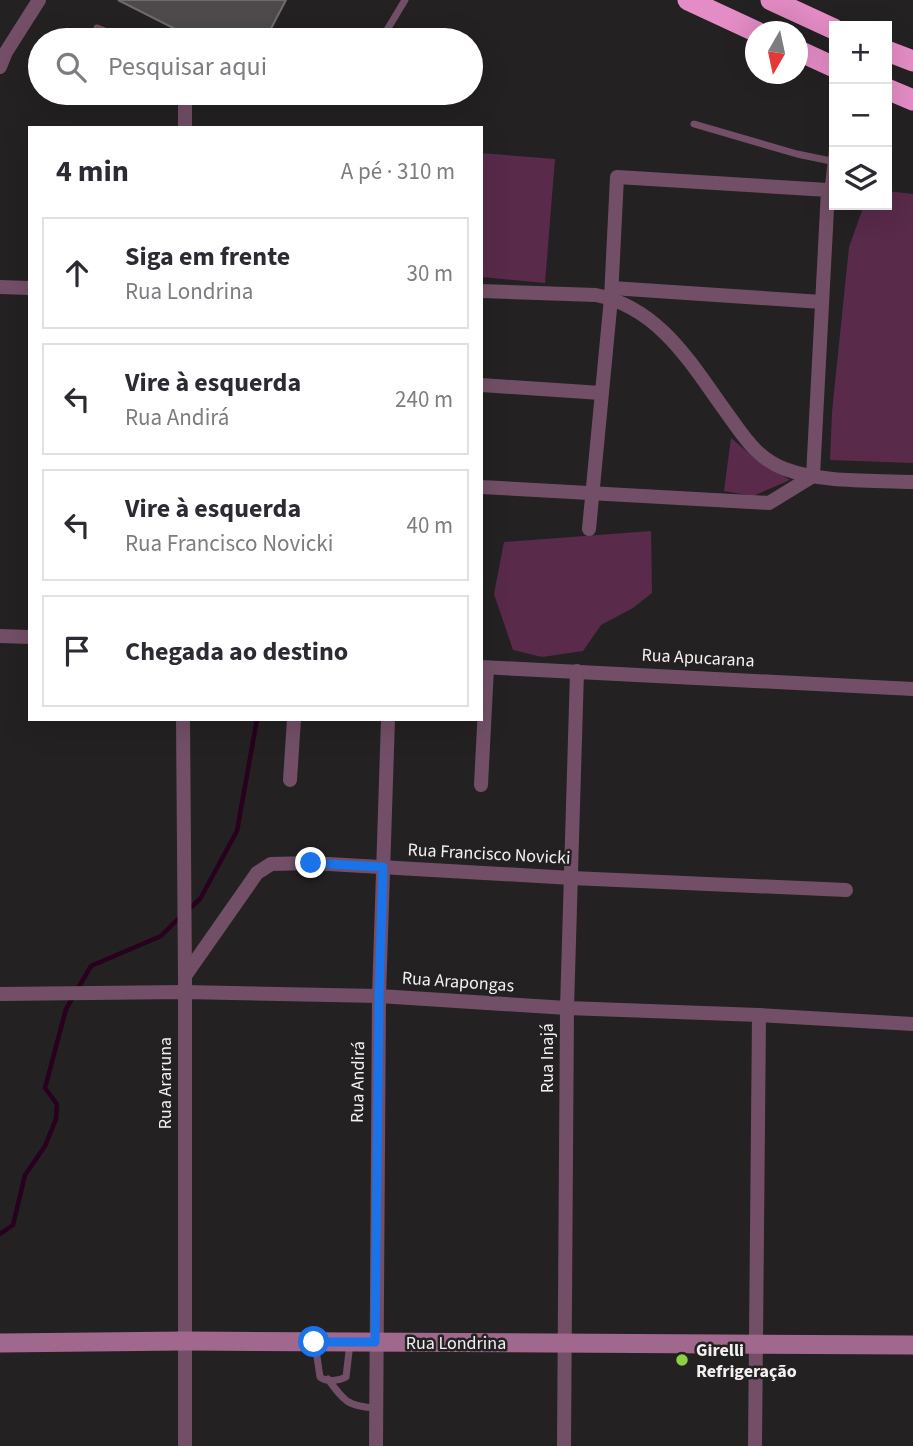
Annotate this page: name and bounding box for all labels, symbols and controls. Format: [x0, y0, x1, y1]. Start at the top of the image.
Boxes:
north arrow [745, 21, 808, 84]
map controls [829, 21, 892, 210]
button: + [829, 21, 892, 84]
search box [28, 28, 483, 105]
icon: search [52, 48, 90, 86]
text: Pesquisar aqui [108, 48, 267, 85]
button: − [829, 84, 892, 147]
button: layers [829, 147, 892, 210]
text: 4 min [56, 150, 129, 193]
text: A pé · 310 m [341, 155, 455, 188]
text: Siga em frente [125, 238, 290, 275]
icon: ahead [58, 254, 96, 292]
text: 30 m [406, 257, 453, 290]
text: Rua Londrina [125, 275, 253, 308]
text: Vire à esquerda [125, 364, 301, 401]
icon: left [58, 380, 96, 418]
text: 240 m [395, 383, 453, 416]
text: Rua Andirá [125, 401, 229, 434]
text: Vire à esquerda [125, 490, 301, 527]
icon: left [58, 506, 96, 544]
text: 40 m [406, 509, 453, 542]
text: Rua Francisco Novicki [125, 527, 333, 560]
icon: arrive [58, 632, 96, 670]
text: Chegada ao destino [125, 633, 348, 670]
street label: Rua Apucarana [641, 643, 755, 673]
street label: Rua Francisco Novicki [407, 837, 571, 871]
route end [295, 847, 326, 878]
street label: Rua Arapongas [401, 966, 515, 998]
street label: Rua Inajá [535, 1023, 560, 1093]
street label: Rua Araruna [153, 1037, 178, 1129]
street label: Rua Andirá [345, 1041, 371, 1123]
route start [298, 1326, 329, 1357]
street label: Rua Londrina [406, 1331, 506, 1356]
place label: Girelli Refrigeração [696, 1338, 797, 1384]
marker: Girelli Refrigeração [674, 1352, 690, 1368]

